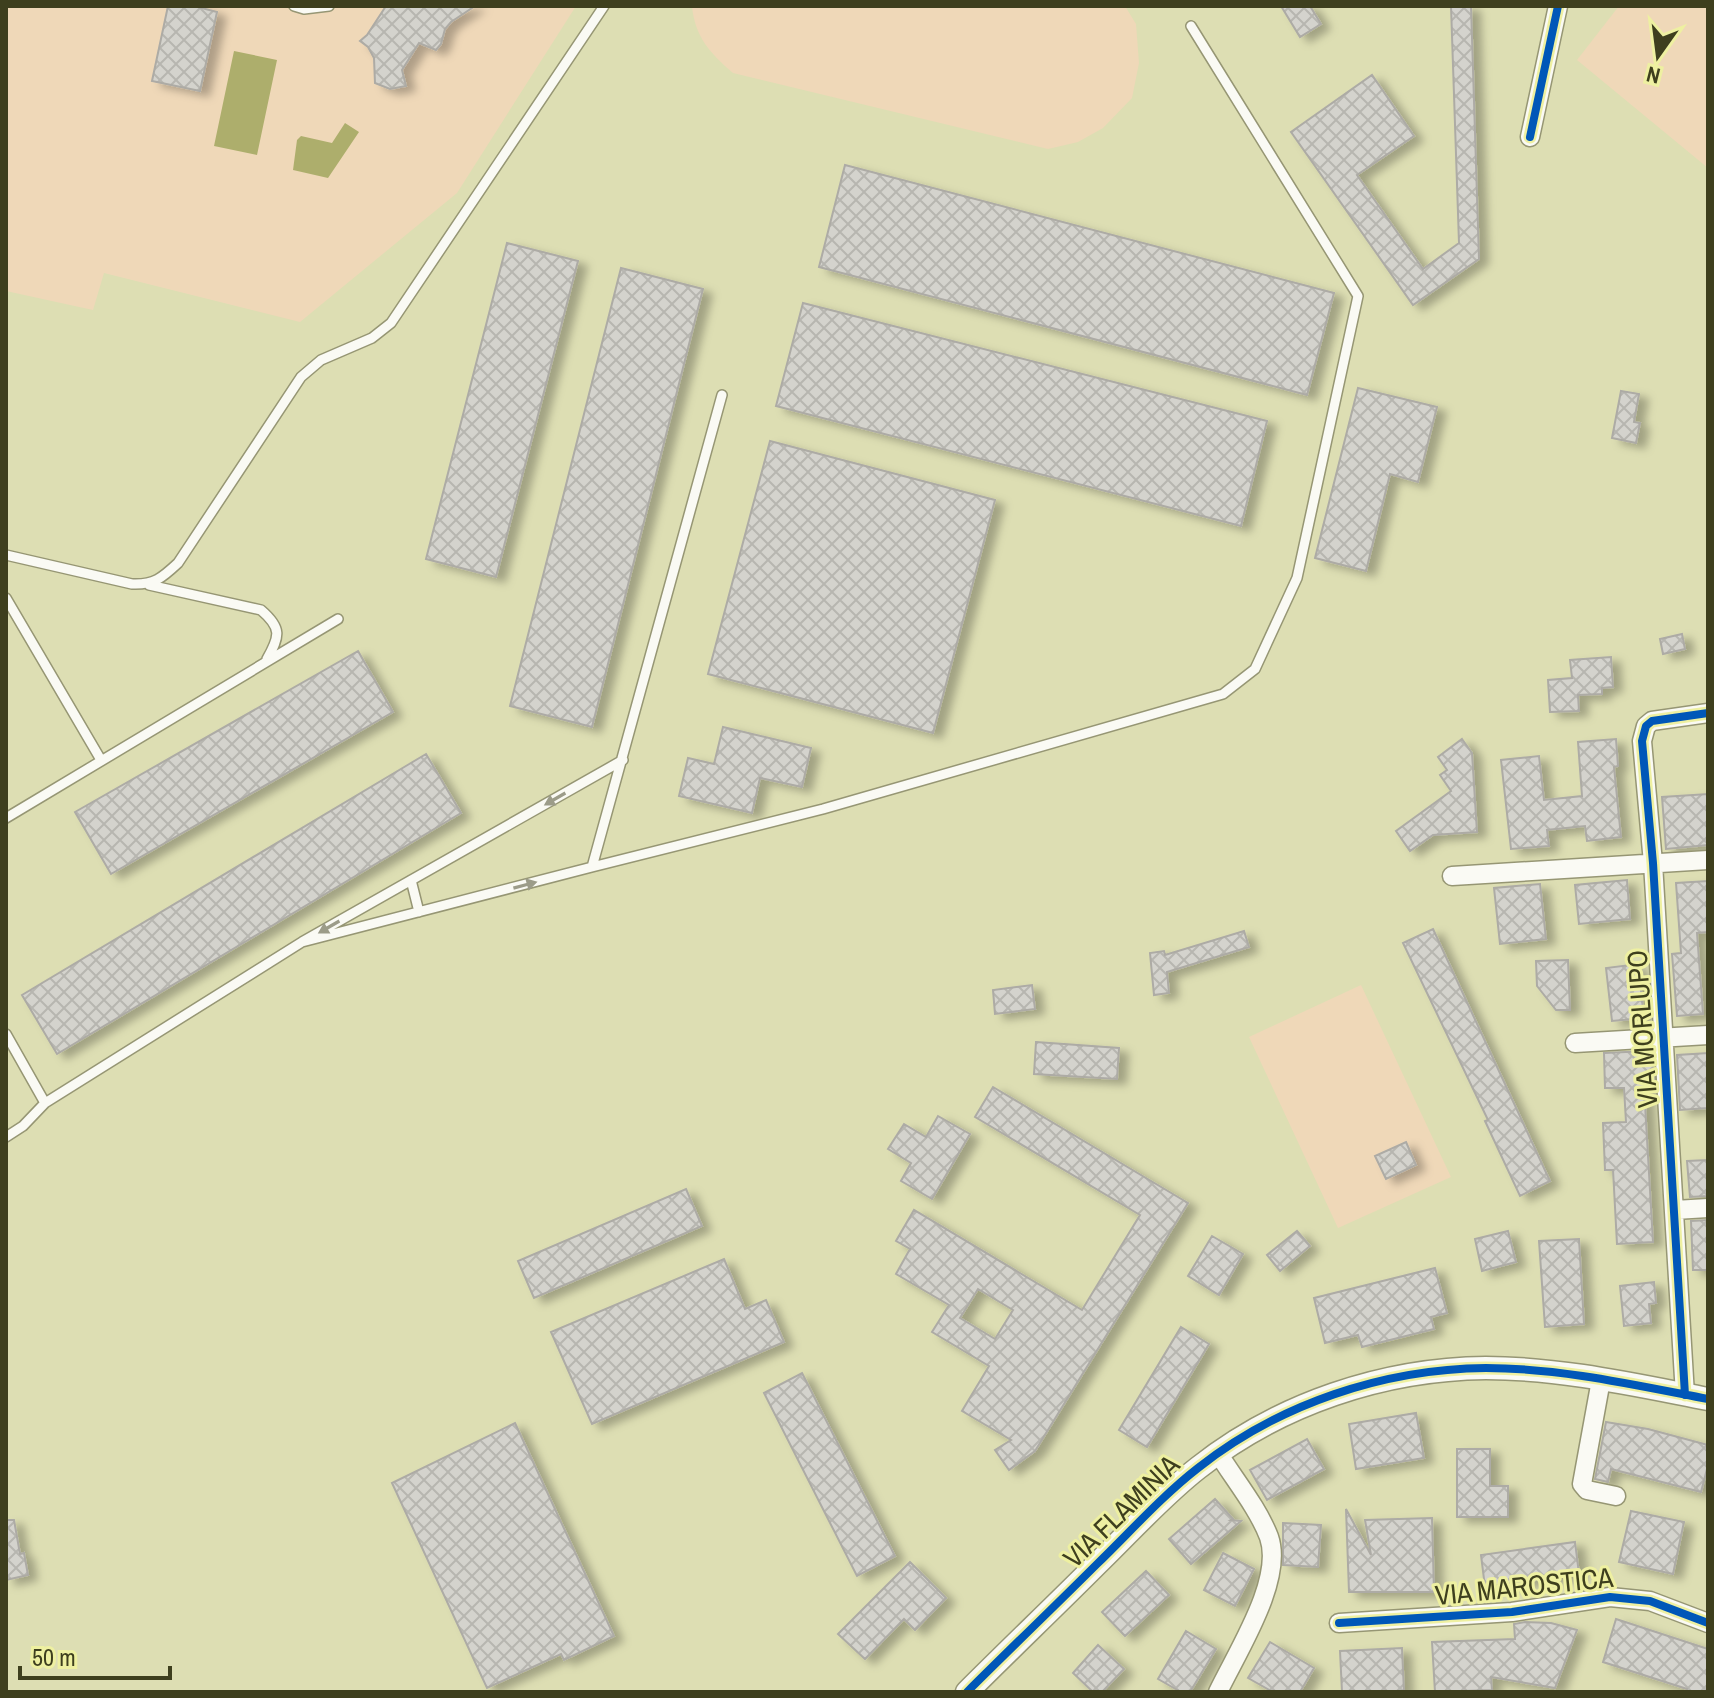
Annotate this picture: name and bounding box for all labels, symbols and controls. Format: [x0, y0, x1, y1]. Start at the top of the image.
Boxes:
north arrow [1618, 16, 1698, 96]
text: N [1643, 59, 1663, 92]
one-way arrow [544, 792, 566, 806]
one-way arrow [513, 878, 538, 890]
one-way arrow [317, 920, 340, 934]
street label: VIA MORLUPO [1618, 949, 1666, 1109]
street label: VIA FLAMINIA [1055, 1445, 1188, 1576]
street label: VIA MAROSTICA [1433, 1558, 1615, 1614]
scale bar [20, 1630, 170, 1680]
text: 50 m [32, 1641, 76, 1673]

